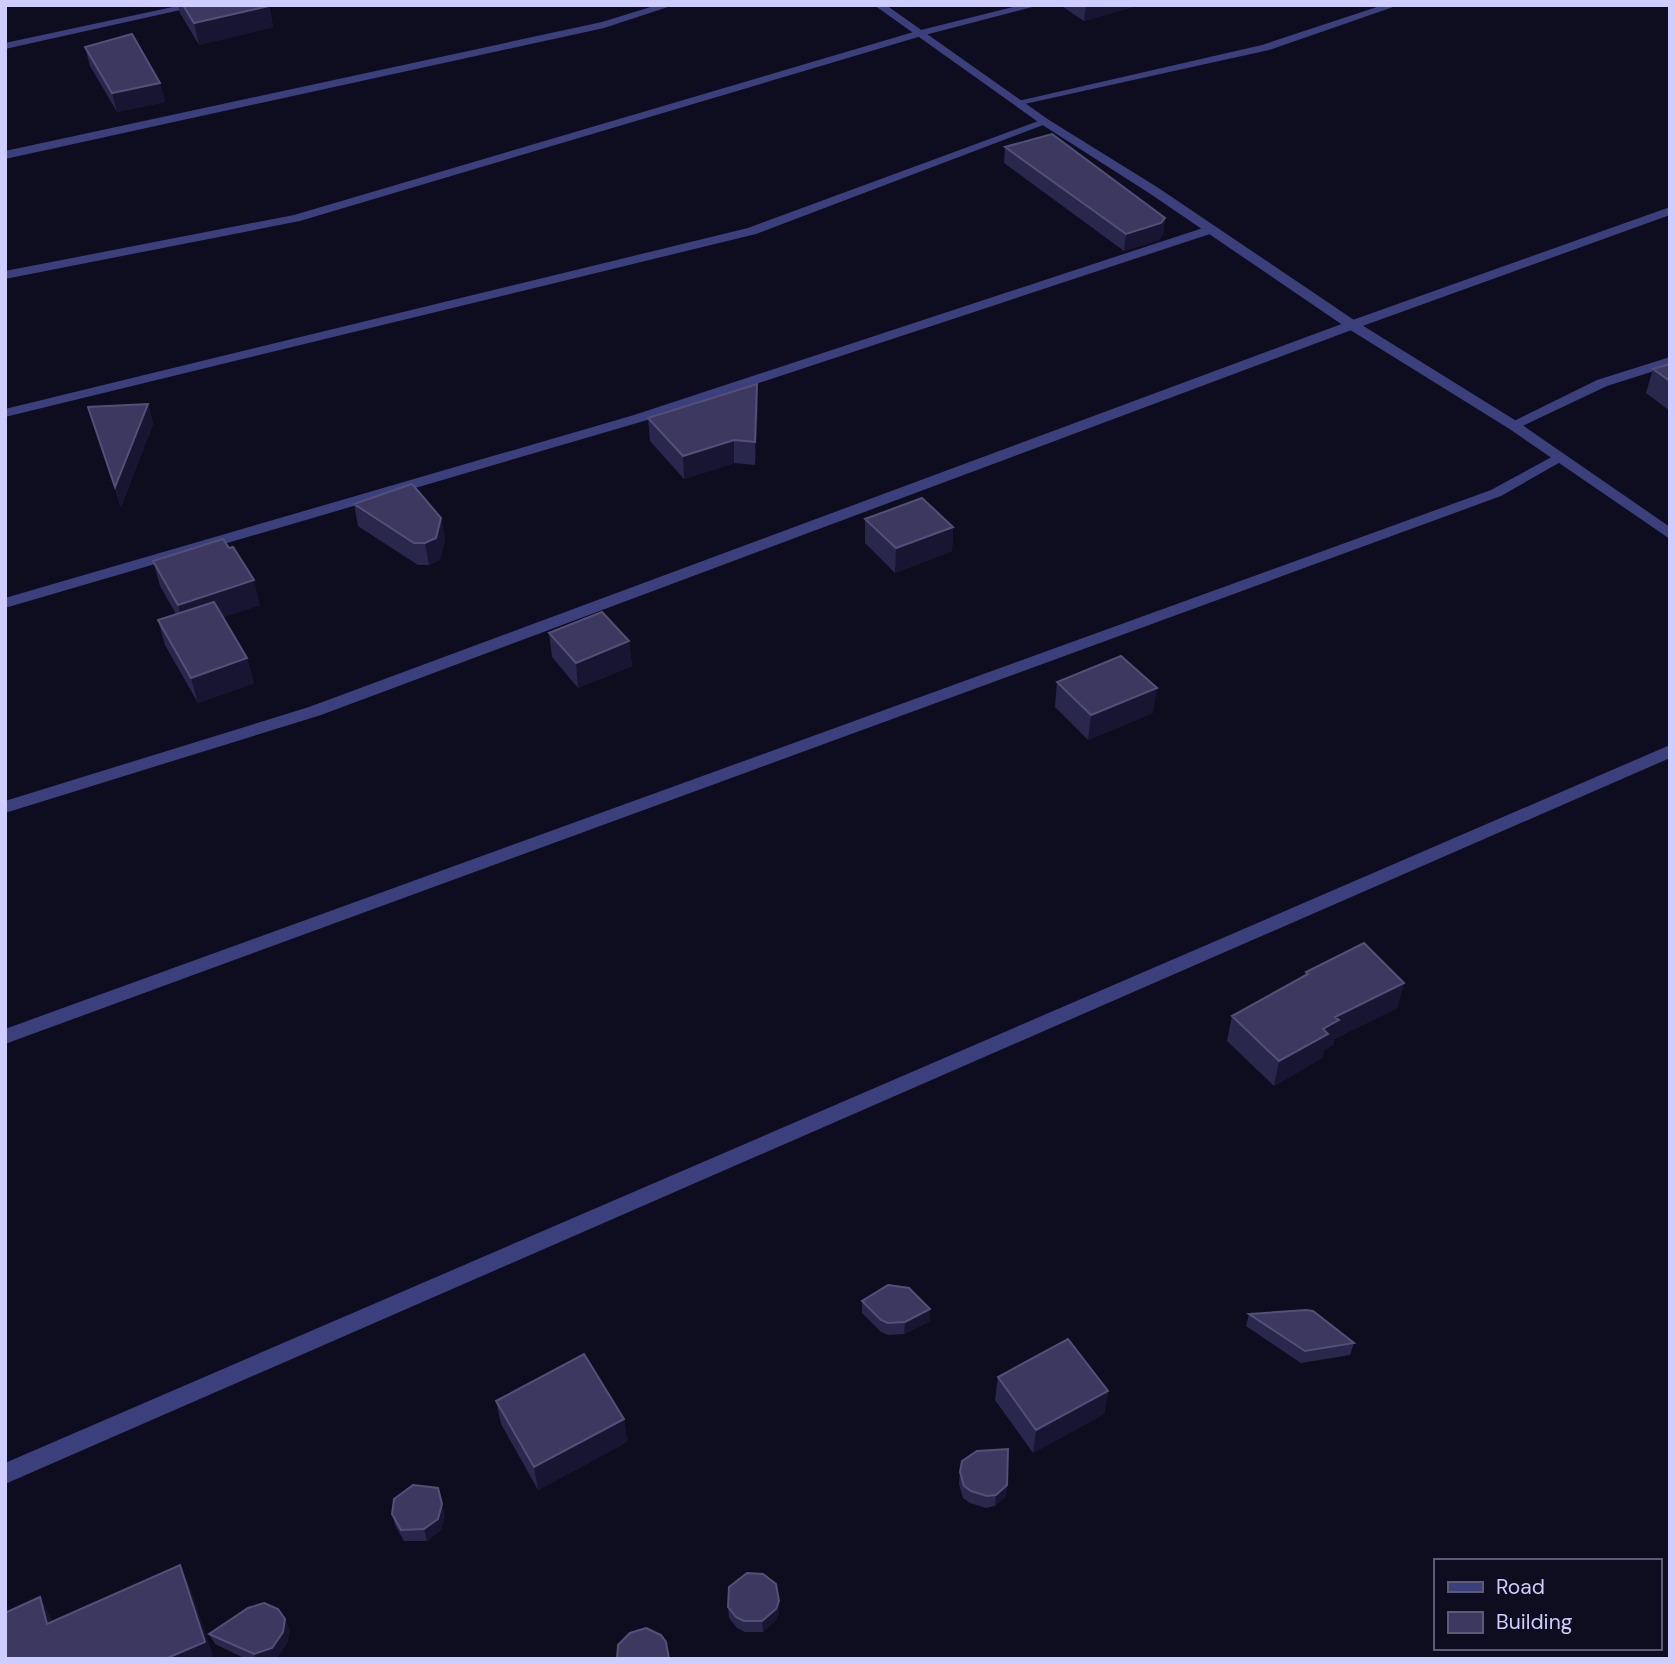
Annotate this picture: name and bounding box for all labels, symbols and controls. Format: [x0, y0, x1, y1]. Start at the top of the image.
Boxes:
legend [1434, 1559, 1661, 1650]
text: Road [1496, 1573, 1545, 1601]
text: Building [1496, 1608, 1573, 1636]

